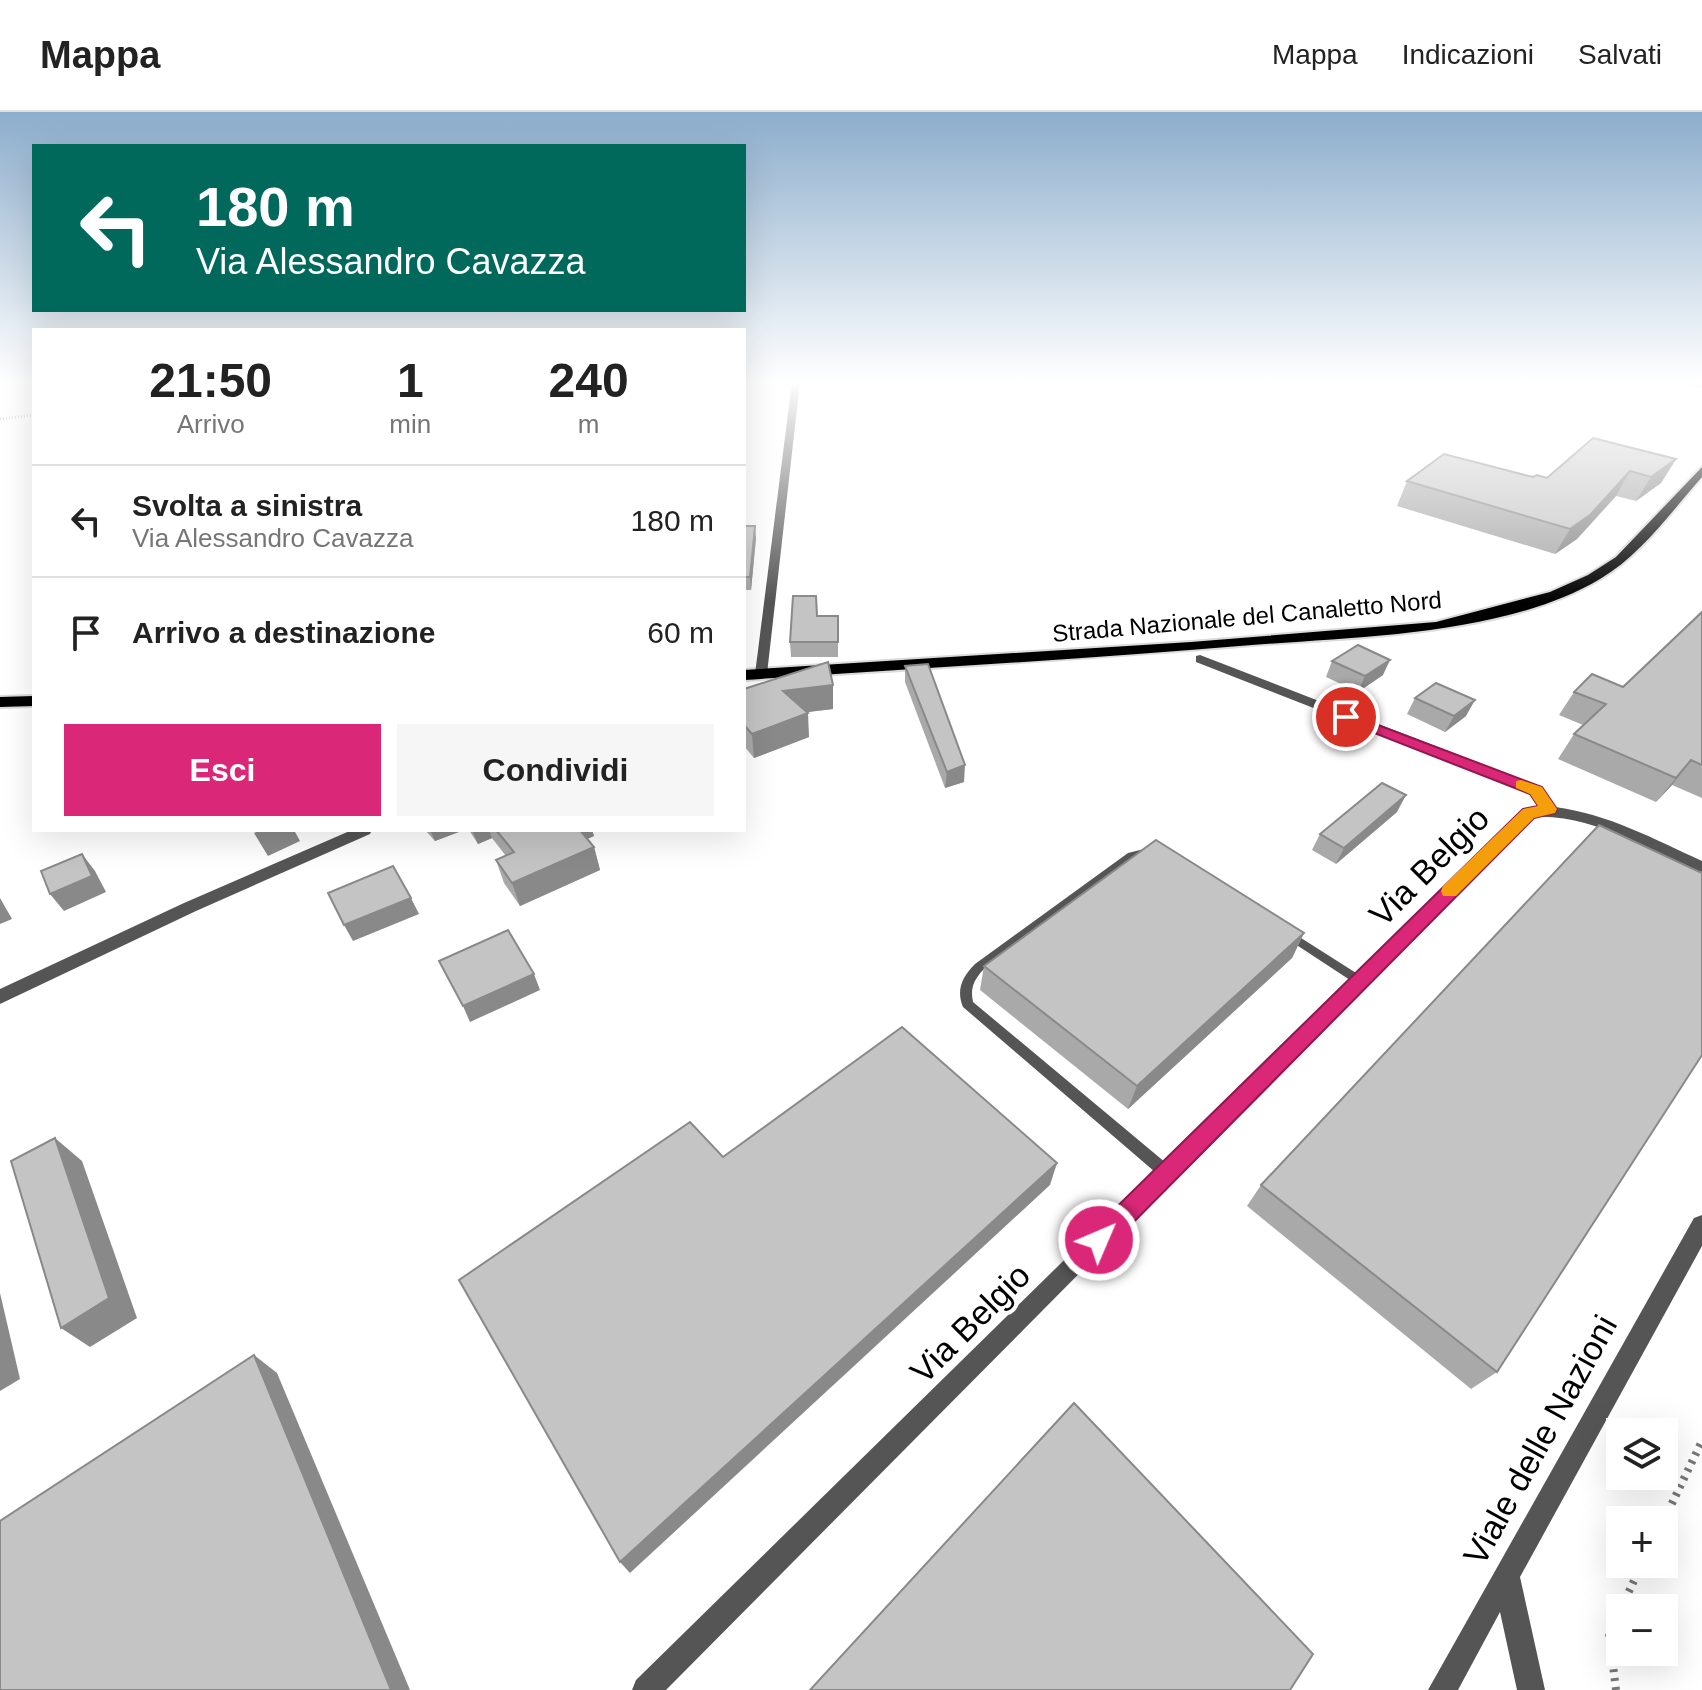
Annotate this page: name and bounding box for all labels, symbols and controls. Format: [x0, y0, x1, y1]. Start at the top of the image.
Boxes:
text: Mappa [40, 34, 160, 76]
text: Mappa [1272, 39, 1358, 70]
text: Indicazioni [1402, 39, 1534, 70]
text: Salvati [1578, 39, 1662, 70]
text: 180 m [196, 175, 355, 238]
icon: left [64, 176, 168, 280]
text: Via Alessandro Cavazza [196, 241, 586, 282]
text: 21:50 [149, 354, 272, 407]
text: 1 [397, 354, 424, 407]
text: 240 [549, 354, 629, 407]
text: Arrivo [177, 409, 245, 439]
text: min [389, 409, 431, 439]
text: m [578, 409, 599, 439]
text: Svolta a sinistra [132, 489, 362, 522]
icon: left [64, 499, 108, 543]
text: 180 m [631, 504, 714, 537]
text: Via Alessandro Cavazza [132, 523, 413, 553]
street label: Strada Nazionale del Canaletto Nord [1051, 586, 1443, 647]
icon: arrive [64, 611, 108, 655]
text: Arrivo a destinazione [132, 616, 435, 649]
text: 60 m [647, 616, 714, 649]
pin [1312, 683, 1380, 751]
icon: arrive [1324, 695, 1368, 739]
button: Esci [64, 724, 381, 816]
button: Condividi [397, 724, 714, 816]
street label: Via Belgio [1362, 799, 1496, 933]
position arrow [1057, 1198, 1141, 1282]
street label: Via Belgio [903, 1256, 1037, 1390]
street label: Viale delle Nazioni [1456, 1309, 1624, 1571]
map controls [1606, 1418, 1678, 1666]
button: layers [1606, 1418, 1678, 1490]
button: + [1606, 1506, 1678, 1578]
button: − [1606, 1594, 1678, 1666]

